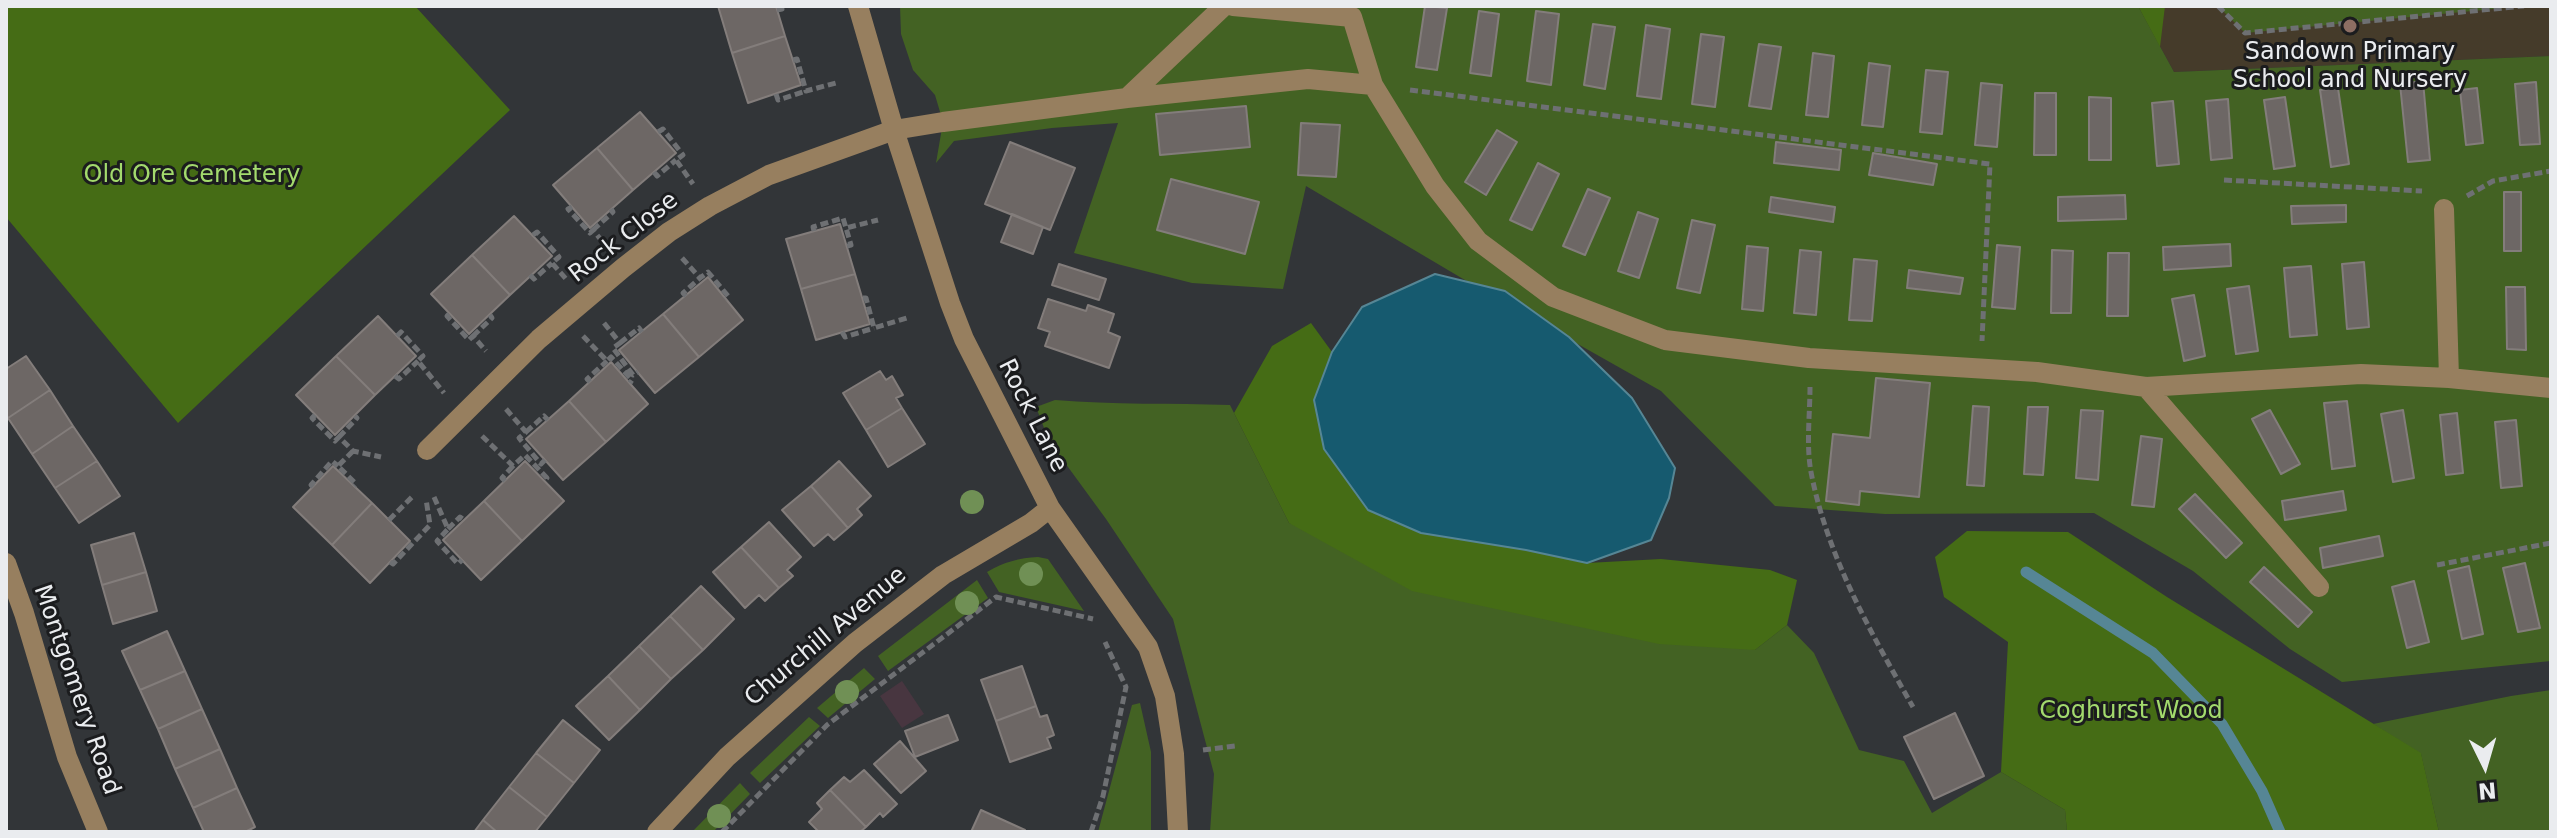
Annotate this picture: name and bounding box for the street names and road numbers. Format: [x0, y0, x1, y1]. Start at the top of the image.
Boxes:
street label: Rock Close [564, 187, 684, 289]
street label: Rock Lane [991, 355, 1073, 477]
street label: Churchill Avenue [739, 561, 913, 713]
street label: Montgomery Road [27, 581, 125, 799]

